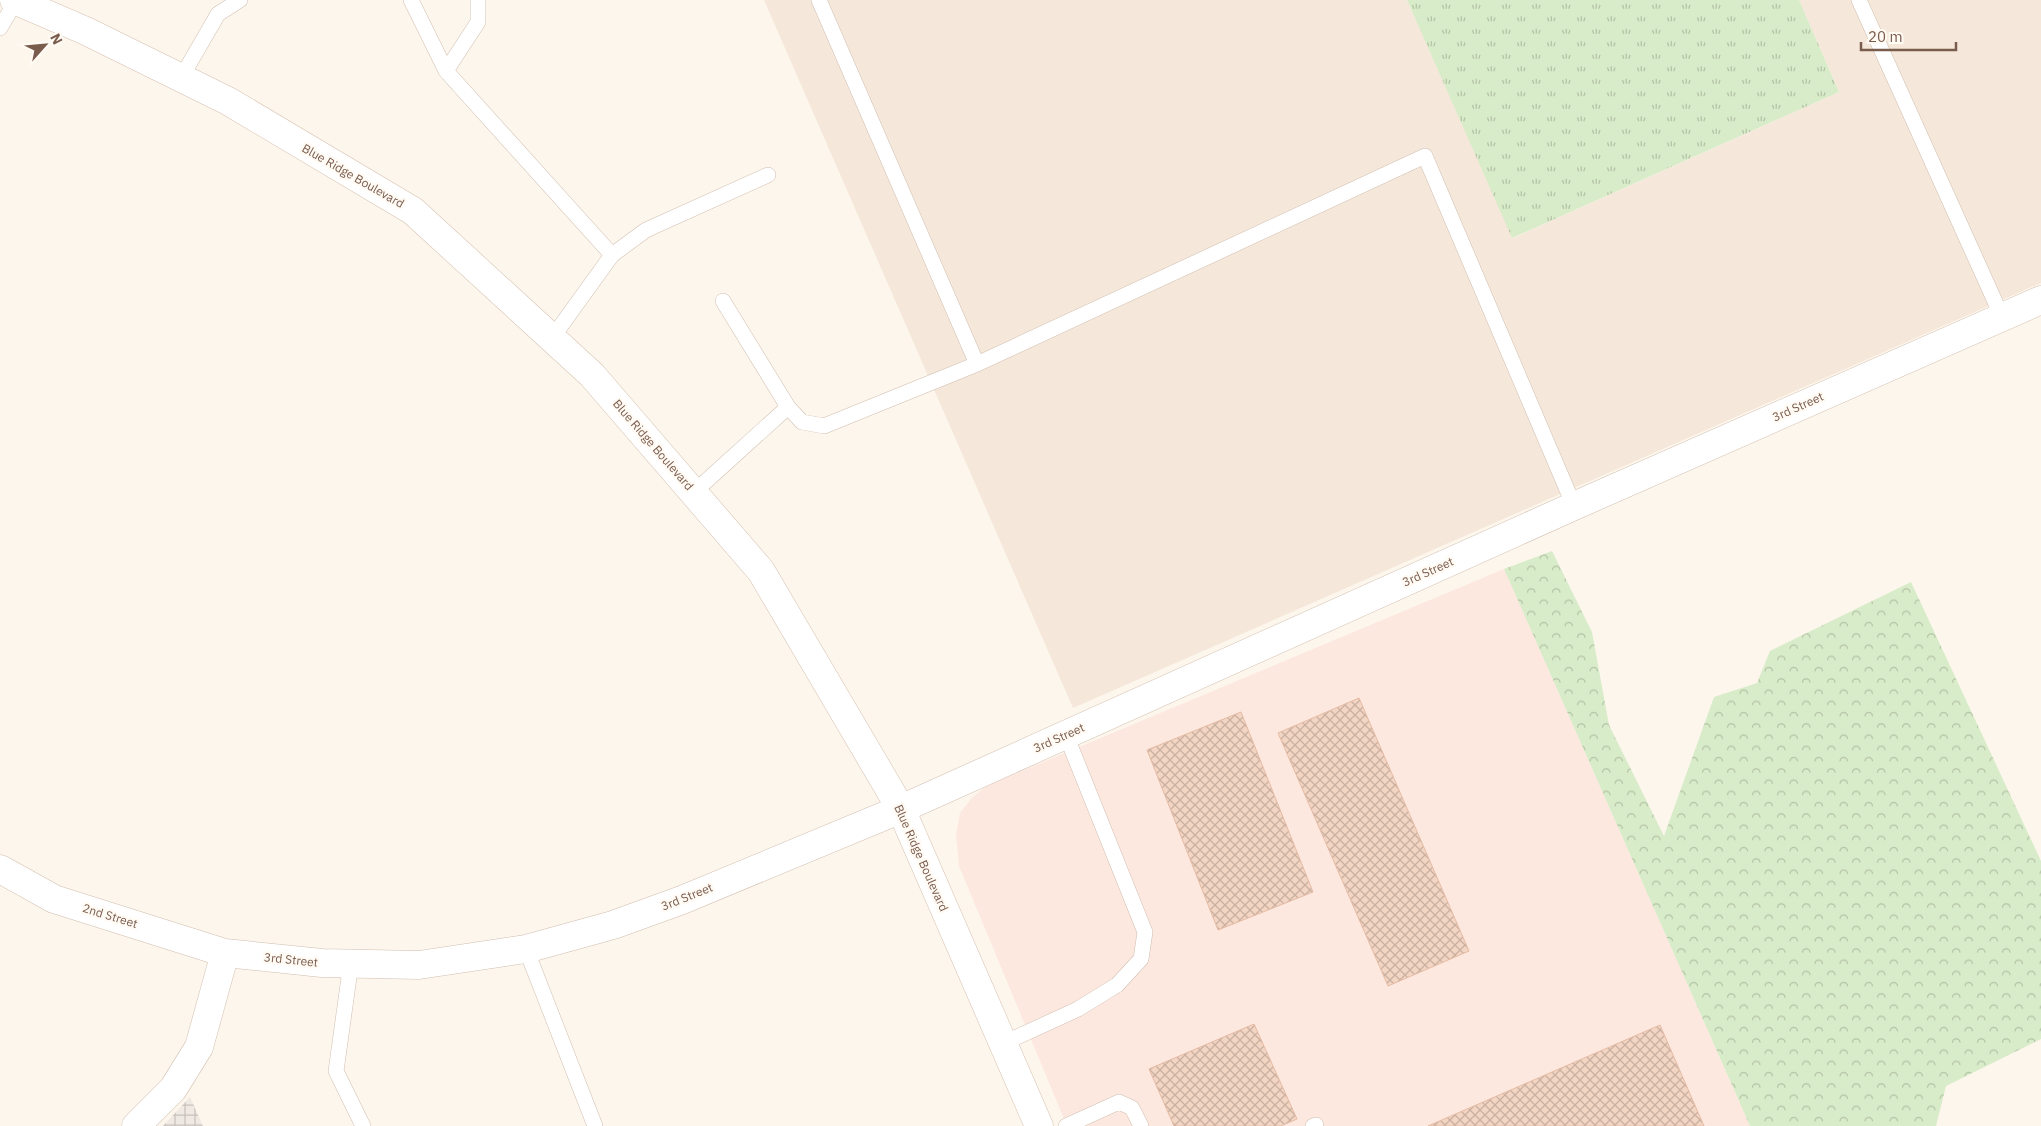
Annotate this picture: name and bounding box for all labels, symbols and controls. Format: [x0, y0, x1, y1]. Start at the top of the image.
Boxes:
north arrow [20, 20, 70, 70]
scale bar [1861, 20, 1956, 52]
text: 20 m [1868, 27, 1903, 46]
text: N [46, 30, 67, 48]
street label: Blue Ridge Boulevard [300, 140, 407, 211]
street label: 3rd Street [1770, 389, 1826, 424]
street label: Blue Ridge Boulevard [610, 396, 697, 493]
street label: 3rd Street [1400, 554, 1456, 589]
street label: 3rd Street [1031, 720, 1087, 755]
street label: Blue Ridge Boulevard [891, 802, 952, 914]
street label: 3rd Street [659, 879, 715, 914]
street label: 2nd Street [81, 900, 139, 931]
street label: 3rd Street [263, 949, 319, 970]

